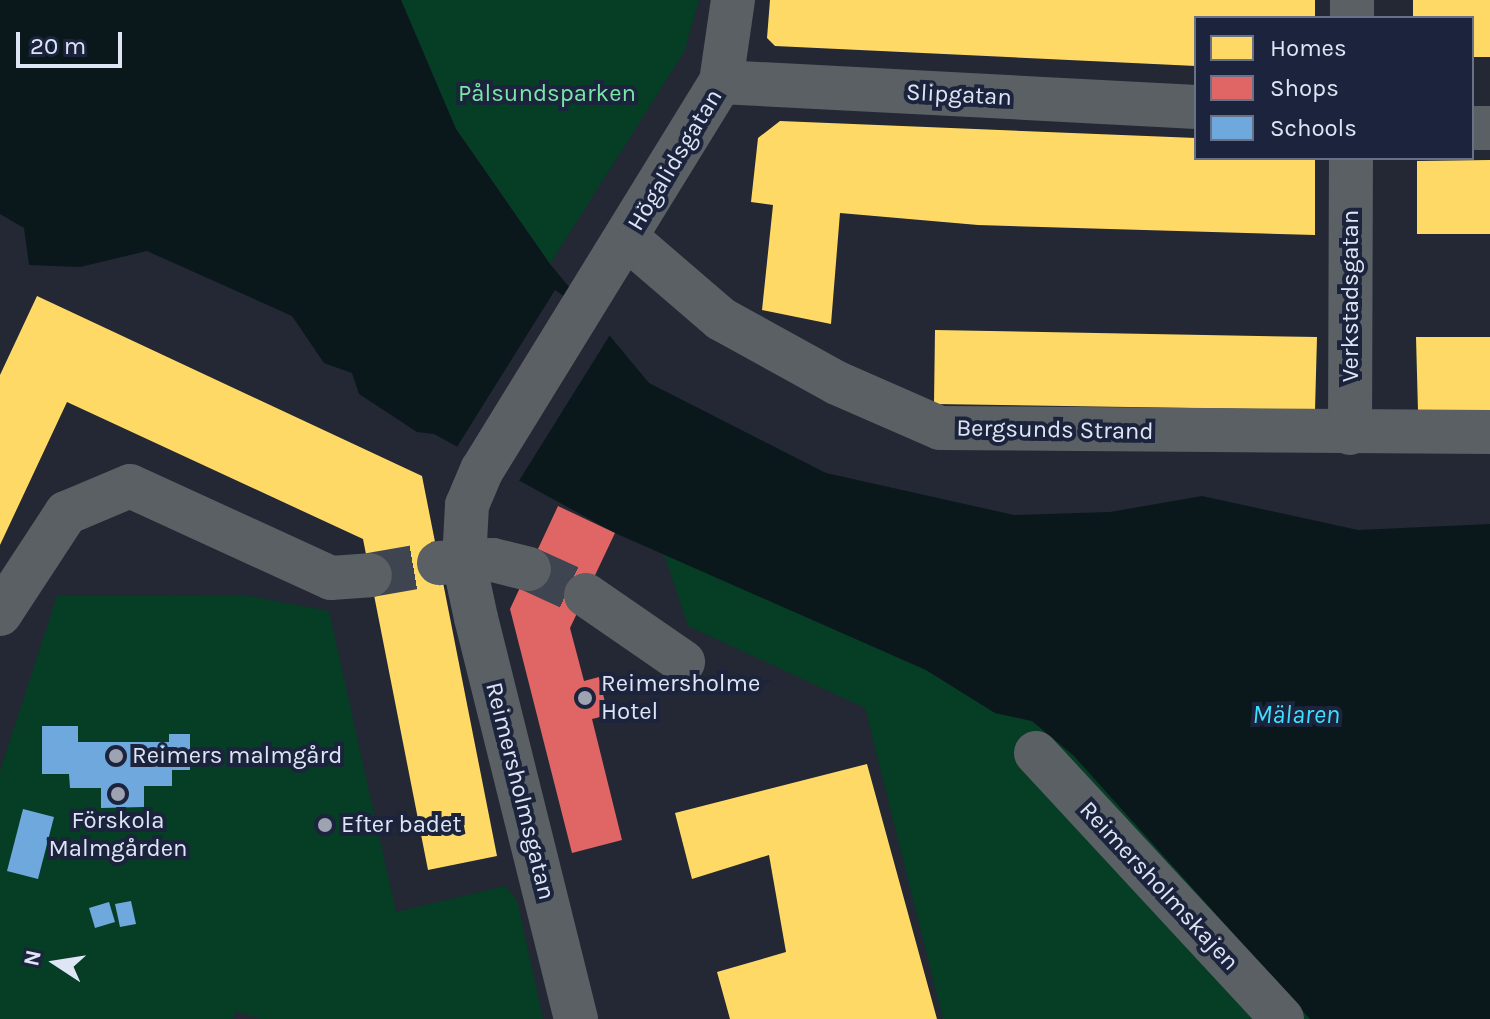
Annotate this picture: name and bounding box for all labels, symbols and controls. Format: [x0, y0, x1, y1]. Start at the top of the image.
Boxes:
scale bar [20, 16, 126, 66]
legend [1194, 16, 1474, 160]
text: 20 m [30, 32, 86, 60]
text: Homes [1270, 34, 1347, 62]
text: Shops [1270, 74, 1339, 102]
street label: Slipgatan [905, 78, 1013, 112]
park label: Pålsundsparken [458, 80, 636, 108]
street label: Högalidsgatan [621, 84, 729, 236]
text: Schools [1270, 114, 1357, 142]
street label: Verkstadsgatan [1337, 210, 1365, 382]
street label: Bergsunds Strand [956, 414, 1154, 446]
place label: Reimersholme Hotel [601, 670, 760, 726]
street label: Reimersholmsgatan [479, 679, 561, 903]
marker: Reimersholme Hotel [576, 689, 594, 707]
water label: Mälaren [1252, 699, 1340, 731]
place label: Reimers malmgård [132, 742, 342, 770]
marker: Reimers malmgård [107, 747, 125, 765]
marker: Förskola Malmgården [109, 785, 127, 803]
street label: Reimersholmskajen [1073, 795, 1245, 977]
place label: Förskola Malmgården [48, 807, 188, 863]
place label: Efter badet [341, 811, 461, 839]
marker: Efter badet [316, 816, 334, 834]
north arrow [16, 923, 96, 1003]
text: N [18, 948, 47, 968]

